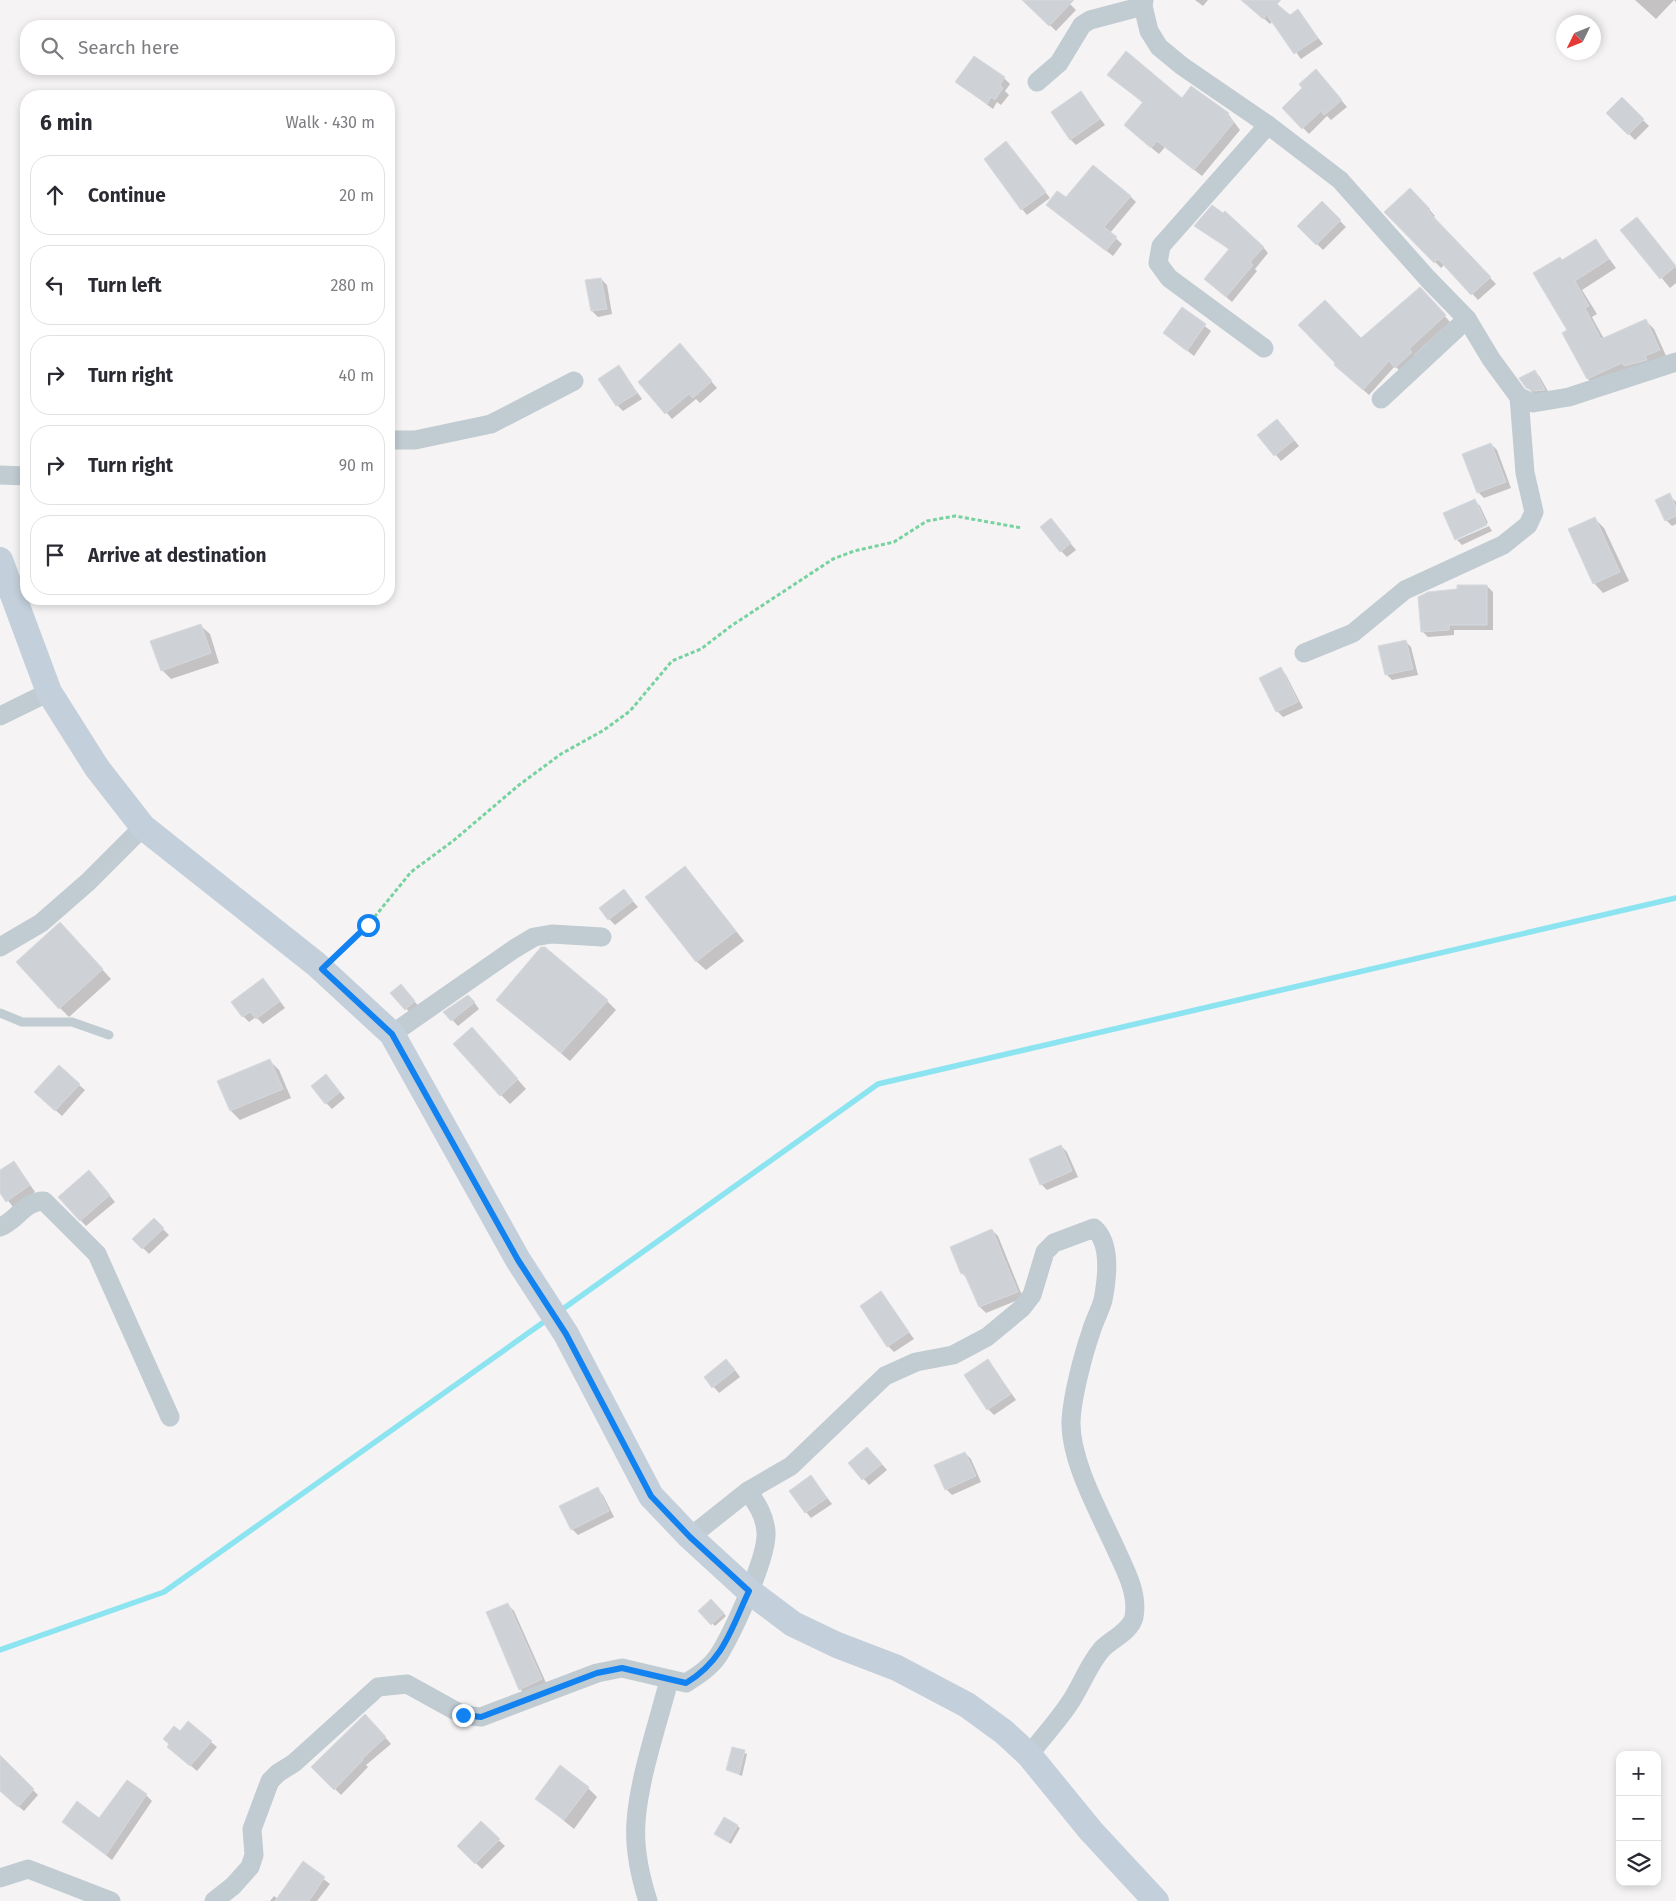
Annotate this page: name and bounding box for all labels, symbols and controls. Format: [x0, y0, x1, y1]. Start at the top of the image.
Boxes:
north arrow [1556, 15, 1601, 60]
search box [20, 20, 395, 75]
icon: search [38, 34, 66, 62]
text: Search here [78, 36, 179, 59]
text: 6 min [40, 110, 93, 136]
text: Walk · 430 m [285, 113, 375, 132]
icon: ahead [41, 181, 69, 209]
text: Continue [88, 184, 166, 207]
text: 20 m [339, 186, 374, 205]
icon: left [41, 271, 69, 299]
text: Turn left [88, 274, 162, 297]
text: 280 m [330, 276, 374, 295]
icon: right [41, 361, 69, 389]
text: Turn right [88, 364, 173, 387]
text: 40 m [339, 366, 374, 385]
icon: right [41, 451, 69, 479]
text: Turn right [88, 454, 173, 477]
text: 90 m [339, 456, 374, 475]
icon: arrive [41, 541, 69, 569]
text: Arrive at destination [88, 544, 267, 567]
route start [357, 914, 380, 937]
route end [452, 1704, 475, 1727]
map controls [1616, 1751, 1661, 1886]
button: + [1616, 1751, 1661, 1796]
button: − [1616, 1796, 1661, 1841]
button: layers [1616, 1841, 1661, 1886]

